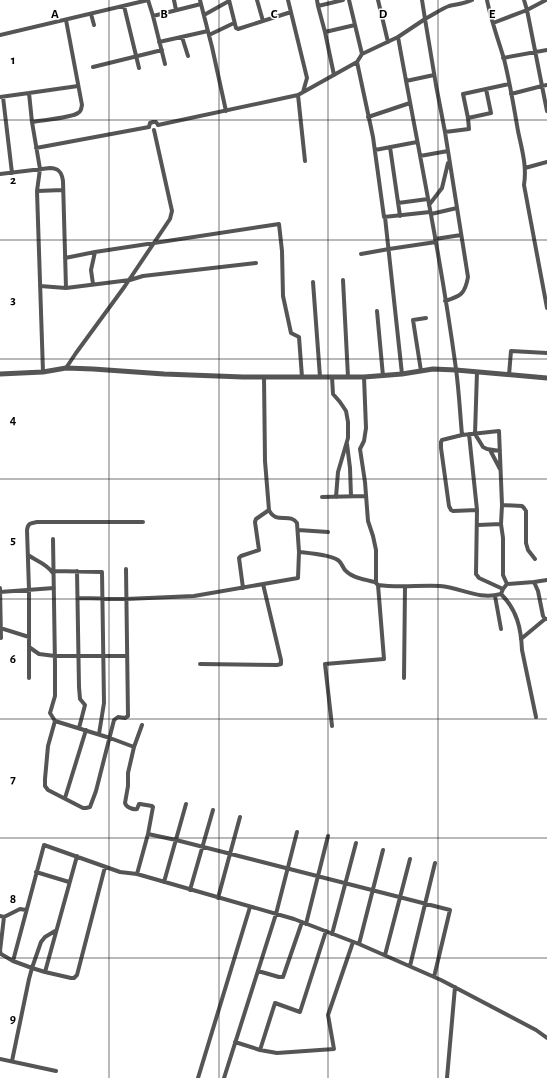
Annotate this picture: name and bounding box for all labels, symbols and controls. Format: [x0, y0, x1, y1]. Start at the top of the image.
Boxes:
text: A [51, 8, 59, 21]
text: B [160, 8, 168, 21]
text: C [271, 8, 278, 21]
text: D [379, 8, 388, 21]
text: E [489, 8, 496, 21]
text: 1 [11, 54, 15, 67]
text: 2 [10, 174, 16, 187]
text: 3 [10, 294, 16, 307]
text: 4 [10, 414, 17, 427]
text: 5 [10, 534, 16, 547]
text: 6 [10, 653, 16, 666]
text: 7 [10, 773, 16, 786]
text: 8 [10, 893, 16, 906]
text: 9 [10, 1013, 16, 1026]

